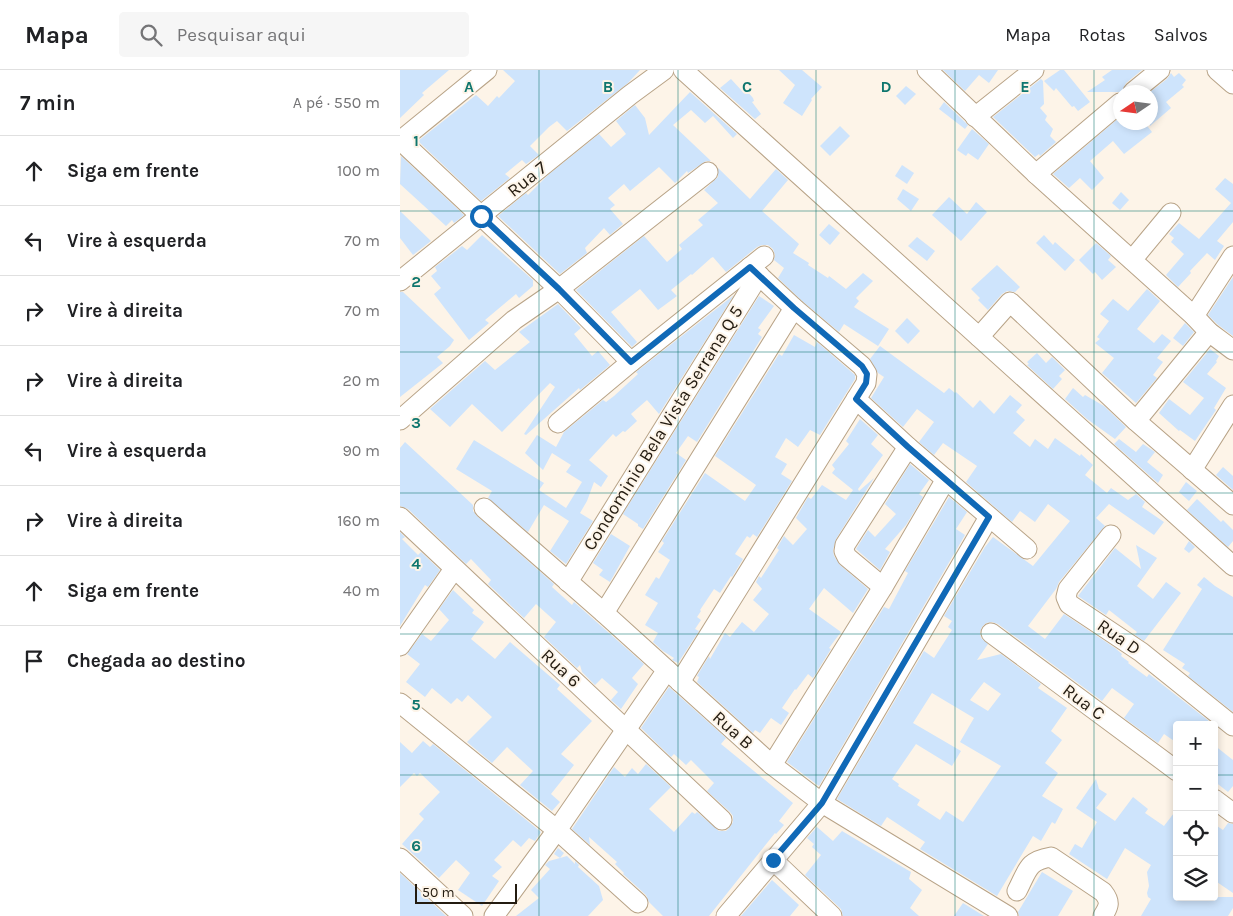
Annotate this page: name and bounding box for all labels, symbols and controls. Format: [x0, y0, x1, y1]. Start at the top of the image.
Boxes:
search box [119, 12, 469, 57]
text: Mapa [25, 21, 89, 49]
icon: search [137, 21, 165, 49]
text: Pesquisar aqui [177, 24, 306, 46]
text: Mapa [1005, 24, 1051, 46]
text: Rotas [1079, 24, 1126, 46]
text: Salvos [1154, 24, 1208, 46]
text: A [464, 77, 474, 96]
text: B [603, 77, 613, 96]
text: C [742, 77, 752, 96]
text: D [881, 77, 892, 96]
text: E [1020, 77, 1030, 96]
north arrow [1113, 85, 1158, 130]
text: 7 min [20, 91, 76, 115]
text: A pé · 550 m [293, 93, 380, 112]
text: 1 [413, 131, 419, 150]
street label: Rua 7 [503, 156, 552, 202]
icon: ahead [20, 157, 48, 185]
text: Siga em frente [67, 160, 199, 182]
text: 100 m [337, 161, 380, 180]
route start [470, 205, 493, 228]
icon: left [20, 227, 48, 255]
text: Vire à esquerda [67, 230, 207, 252]
text: 70 m [344, 231, 380, 250]
text: 2 [411, 272, 421, 291]
icon: right [20, 297, 48, 325]
text: Vire à direita [67, 300, 183, 322]
text: 70 m [344, 301, 380, 320]
street label: Condominio Bela Vista Serrana Q 5 [578, 301, 748, 555]
icon: right [20, 367, 48, 395]
text: Vire à direita [67, 370, 183, 392]
text: 20 m [342, 371, 380, 390]
text: 3 [411, 413, 421, 432]
icon: left [20, 437, 48, 465]
text: Vire à esquerda [67, 440, 207, 462]
text: 90 m [342, 441, 380, 460]
icon: right [20, 507, 48, 535]
text: Vire à direita [67, 510, 183, 532]
text: 160 m [337, 511, 380, 530]
text: 4 [411, 554, 421, 573]
icon: ahead [20, 577, 48, 605]
text: Siga em frente [67, 580, 199, 602]
text: 40 m [343, 581, 380, 600]
street label: Rua D [1093, 614, 1145, 660]
street label: Rua 6 [537, 644, 585, 692]
icon: arrive [20, 647, 48, 675]
text: Chegada ao destino [67, 650, 245, 672]
street label: Rua C [1059, 679, 1109, 725]
text: 5 [411, 695, 421, 714]
street label: Rua B [708, 706, 758, 754]
map controls [1173, 721, 1218, 901]
button: + [1173, 721, 1218, 766]
button: − [1173, 766, 1218, 811]
button: locate [1173, 811, 1218, 856]
text: 6 [411, 836, 421, 855]
route end [762, 849, 785, 872]
button: layers [1173, 856, 1218, 901]
scale bar [415, 881, 518, 904]
text: 50 m [422, 884, 455, 901]

